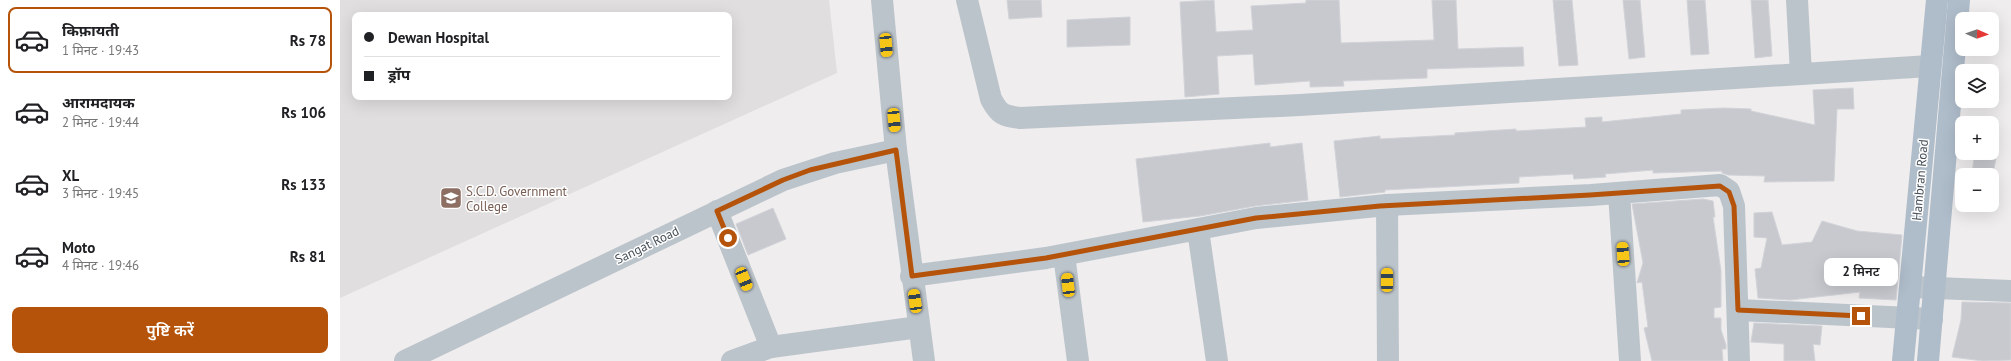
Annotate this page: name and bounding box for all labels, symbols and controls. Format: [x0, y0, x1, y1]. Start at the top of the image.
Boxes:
north arrow [1955, 12, 1999, 56]
map controls [1955, 12, 1999, 212]
text: किफ़ायती [62, 21, 119, 40]
icon: car [14, 22, 50, 58]
text: Dewan Hospital [388, 28, 489, 47]
text: Rs 78 [290, 31, 326, 50]
car [879, 33, 893, 57]
text: 1 मिनट · 19:43 [62, 42, 139, 59]
button: layers [1955, 64, 1999, 108]
text: ड्रॉप [388, 65, 410, 84]
text: आरामदायक [62, 93, 135, 112]
icon: car [14, 94, 50, 130]
text: Rs 106 [281, 103, 326, 122]
car [887, 108, 901, 132]
text: 2 मिनट · 19:44 [62, 114, 139, 131]
button: + [1955, 116, 1999, 160]
street label: Hambran Road [1908, 139, 1932, 221]
icon: car [14, 166, 50, 202]
text: XL [62, 166, 79, 185]
button: − [1955, 168, 1999, 212]
text: Rs 133 [281, 175, 326, 194]
place label: S.C.D. Government College [466, 183, 568, 215]
text: 3 मिनट · 19:45 [62, 185, 139, 202]
school or university icon: S.C.D. Government College [438, 185, 464, 211]
street label: Sangat Road [612, 222, 682, 268]
route start [719, 229, 737, 247]
icon: car [14, 238, 50, 274]
text: Moto [62, 238, 95, 257]
car [1616, 242, 1630, 266]
text: Rs 81 [290, 247, 326, 266]
text: 4 मिनट · 19:46 [62, 257, 139, 274]
callout: 2 मिनट [1824, 258, 1898, 286]
text: 2 मिनट [1842, 263, 1880, 280]
car [734, 266, 754, 292]
car [1381, 268, 1393, 292]
car [1061, 272, 1075, 298]
car [907, 288, 923, 314]
button: पुष्टि करें [12, 307, 328, 353]
route end [1852, 307, 1870, 325]

